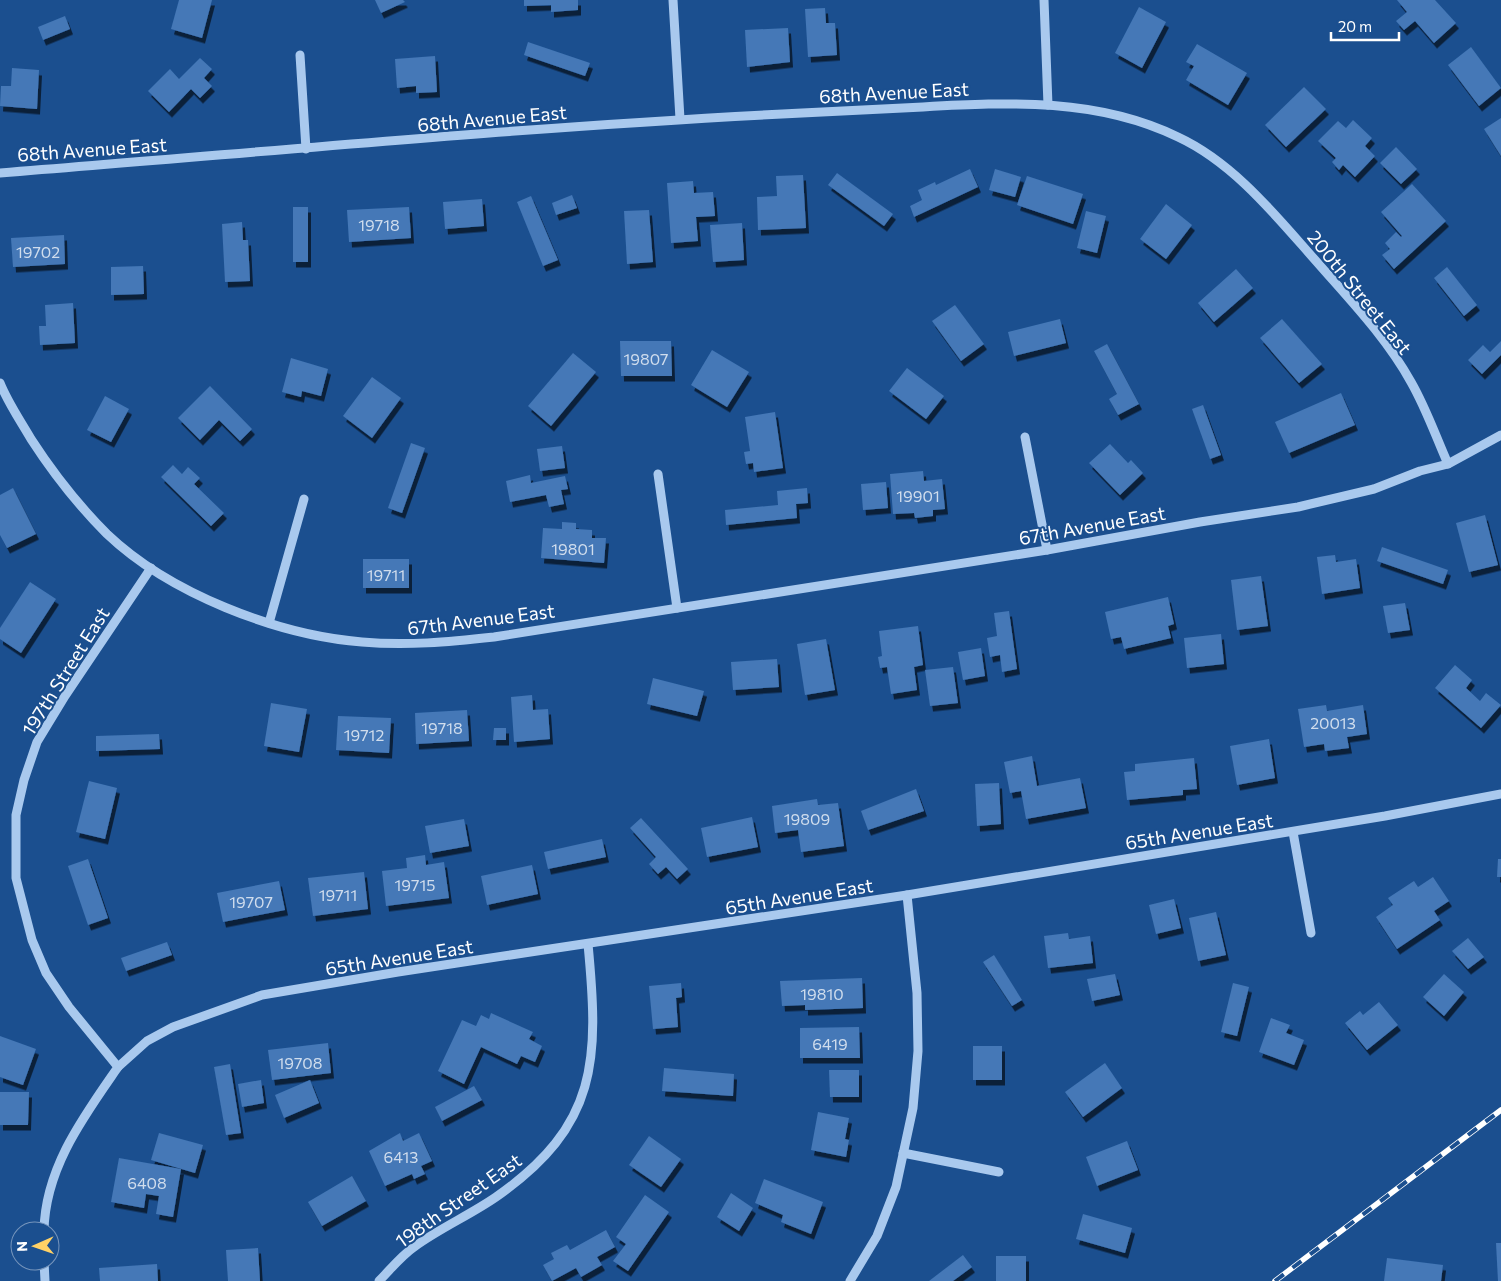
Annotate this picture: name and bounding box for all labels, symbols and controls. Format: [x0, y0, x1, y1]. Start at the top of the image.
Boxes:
scale bar [1331, 10, 1398, 42]
text: 20 m [1338, 17, 1372, 35]
street label: 68th Avenue East [819, 77, 970, 107]
street label: 68th Avenue East [416, 100, 568, 136]
street label: 68th Avenue East [16, 132, 168, 166]
house number: 19718 [358, 215, 400, 234]
street label: 200th Street East [1303, 225, 1417, 359]
house number: 19702 [16, 242, 60, 261]
house number: 19807 [623, 349, 669, 368]
house number: 19901 [896, 486, 940, 505]
street label: 67th Avenue East [1017, 501, 1167, 549]
house number: 19801 [551, 539, 595, 558]
house number: 19711 [367, 565, 405, 584]
street label: 67th Avenue East [406, 599, 556, 639]
street label: 197th Street East [16, 602, 114, 739]
house number: 20013 [1310, 713, 1356, 732]
house number: 19718 [421, 718, 463, 737]
house number: 19712 [344, 725, 384, 744]
street label: 65th Avenue East [1123, 808, 1275, 854]
house number: 19809 [784, 809, 830, 828]
street label: 65th Avenue East [723, 873, 875, 919]
house number: 19715 [395, 875, 435, 894]
house number: 19711 [319, 885, 357, 904]
house number: 19707 [229, 892, 273, 911]
street label: 65th Avenue East [323, 934, 475, 980]
house number: 19810 [800, 984, 844, 1003]
house number: 6419 [812, 1034, 848, 1053]
house number: 19708 [277, 1053, 323, 1072]
house number: 6413 [384, 1147, 418, 1166]
street label: 198th Street East [391, 1148, 526, 1252]
house number: 6408 [127, 1173, 167, 1192]
north arrow [10, 1221, 60, 1271]
text: N [13, 1241, 30, 1252]

